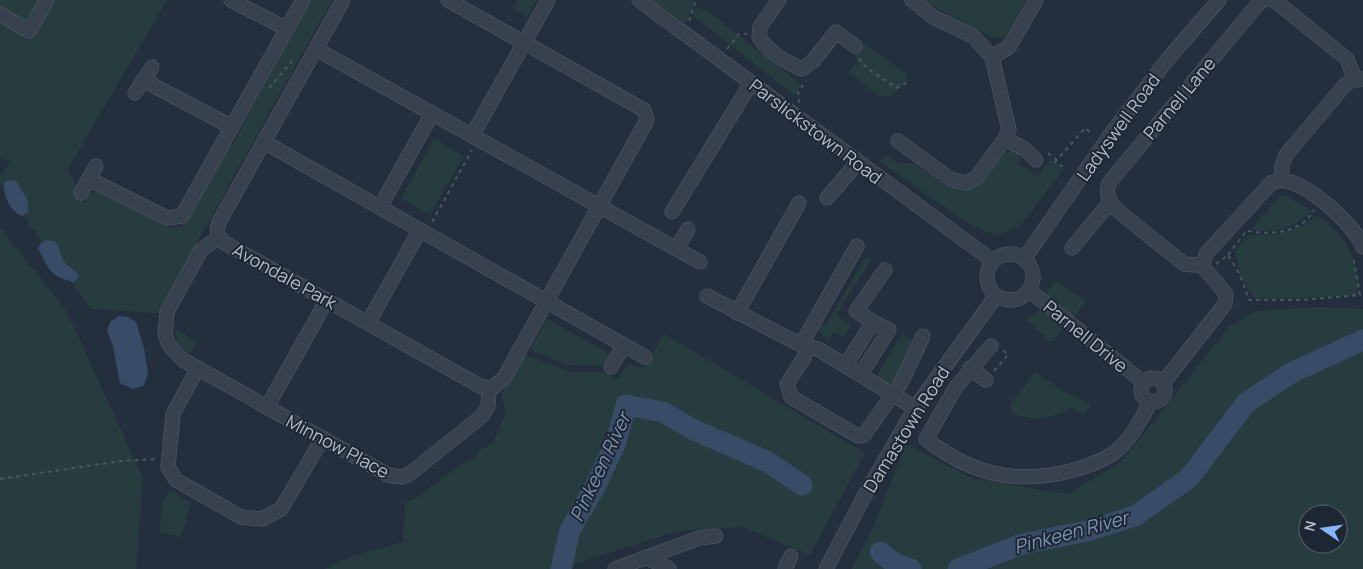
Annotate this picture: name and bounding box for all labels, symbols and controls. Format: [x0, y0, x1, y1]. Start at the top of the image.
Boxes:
street label: Parnell Lane [1138, 52, 1220, 144]
street label: Ladyswell Road [1071, 69, 1165, 185]
street label: Parslickstown Road [745, 73, 887, 189]
street label: Avondale Park [229, 237, 342, 315]
street label: Parnell Drive [1039, 295, 1133, 377]
street label: Damastown Road [857, 361, 955, 497]
water label: Pinkeen River [563, 407, 637, 526]
street label: Minnow Place [282, 409, 394, 483]
water label: Pinkeen River [1011, 504, 1133, 560]
north arrow [1298, 504, 1348, 554]
text: N [1299, 519, 1320, 533]

